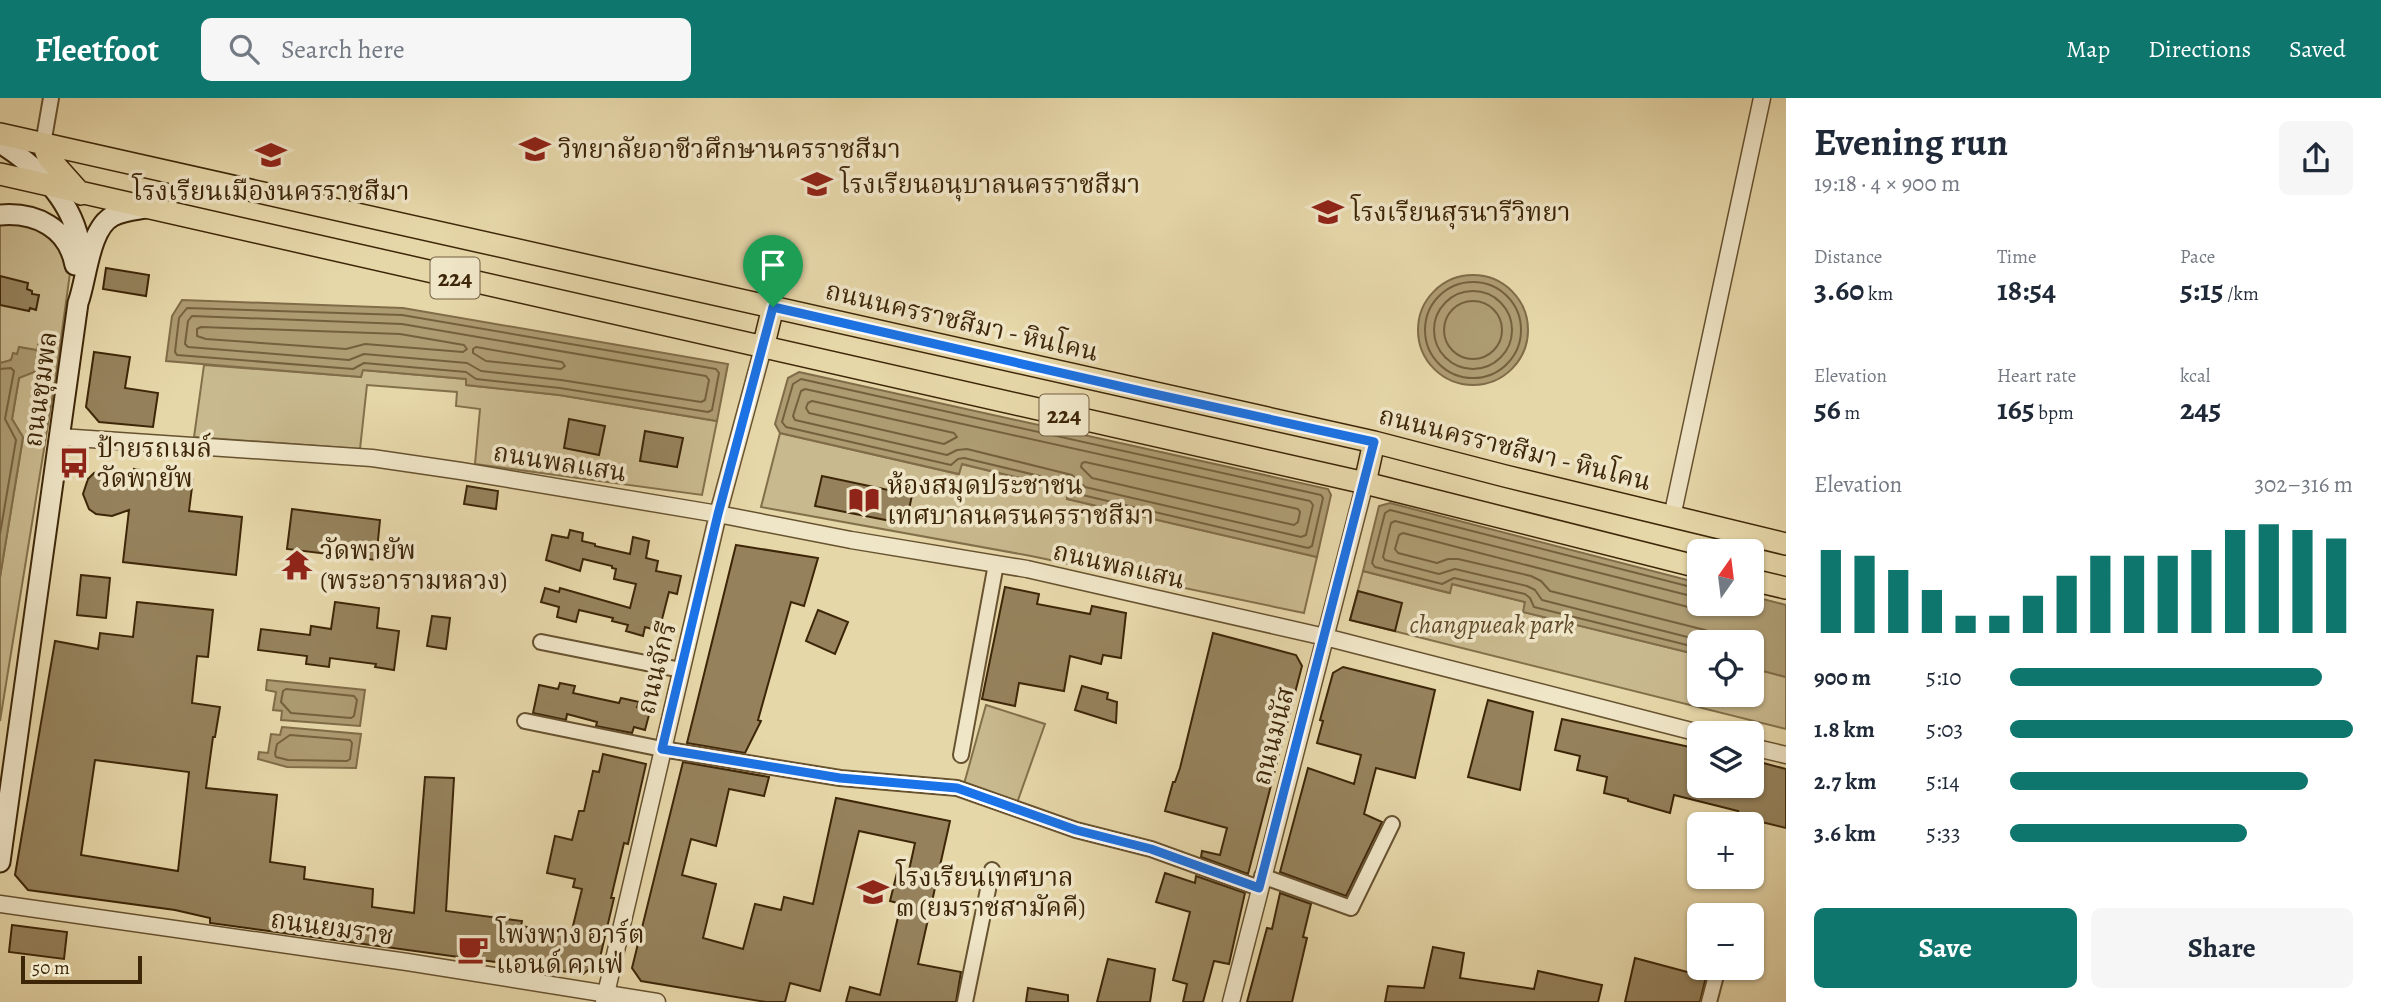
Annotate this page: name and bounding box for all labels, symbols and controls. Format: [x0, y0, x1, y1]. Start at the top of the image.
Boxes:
search box [201, 18, 691, 81]
text: Fleetfoot [35, 27, 159, 72]
icon: search [225, 30, 263, 68]
text: Search here [281, 32, 405, 67]
text: Map [2066, 33, 2110, 65]
text: Directions [2148, 33, 2251, 65]
text: Saved [2289, 33, 2346, 65]
text: Evening run [1814, 116, 2008, 168]
button: share [2279, 121, 2353, 195]
school or university icon: วิทยาลัยอาชีวศึกษานครราชสีมา [518, 132, 552, 166]
place label: วิทยาลัยอาชีวศึกษานครราชสีมา [558, 132, 901, 167]
school or university icon: โรงเรียนเมืองนครราชสีมา [254, 138, 288, 172]
place label: โรงเรียนอนุบาลนครราชสีมา [839, 166, 1140, 202]
school or university icon: โรงเรียนอนุบาลนครราชสีมา [800, 167, 834, 201]
text: 19:18 · 4 × 900 m [1814, 168, 1960, 199]
place label: โรงเรียนเมืองนครราชสีมา [131, 173, 410, 209]
place label: โรงเรียนสุรนารีวิทยา [1350, 194, 1571, 230]
school or university icon: โรงเรียนสุรนารีวิทยา [1311, 195, 1345, 229]
pin [743, 235, 803, 307]
text: Distance [1814, 244, 1882, 270]
text: Time [1997, 244, 2036, 270]
text: Pace [2180, 244, 2215, 270]
icon: arrive [754, 246, 792, 284]
road number: 224 [430, 258, 480, 298]
text: 3.60 [1814, 270, 1864, 310]
text: 18:54 [1997, 270, 2056, 310]
text: 5:15 [2180, 270, 2224, 310]
street label: ถนนนครราชสีมา - หินโคน [822, 272, 1102, 370]
text: km [1864, 281, 1893, 307]
text: /km [2224, 281, 2259, 307]
street label: ถนนชุมพล [15, 329, 66, 449]
text: Elevation [1814, 363, 1887, 389]
text: Heart rate [1997, 363, 2076, 389]
text: kcal [2180, 363, 2210, 389]
text: 56 [1814, 389, 1841, 429]
text: 165 [1997, 389, 2035, 429]
text: 245 [2180, 389, 2221, 429]
road number: 224 [1040, 394, 1088, 436]
street label: ถนนนครราชสีมา - หินโคน [1375, 397, 1655, 499]
text: m [1841, 400, 1860, 426]
text: bpm [2035, 400, 2074, 426]
place label: ป้ายรถเมล์ วัดพายัพ [97, 431, 212, 496]
street label: ถนนพลแสน [491, 435, 629, 490]
bus stop icon: ป้ายรถเมล์ วัดพายัพ [57, 446, 91, 480]
place label: ห้องสมุดประชาชน เทศบาลนครนครราชสีมา [887, 468, 1154, 533]
text: Elevation [1814, 469, 1902, 500]
text: 302–316 m [2255, 469, 2353, 500]
library icon: ห้องสมุดประชาชน เทศบาลนครนครราชสีมา [847, 483, 881, 517]
place label: วัดพายัพ (พระอารามหลวง) [320, 533, 507, 598]
street label: ถนนพลแสน [1049, 533, 1188, 598]
north arrow [1687, 539, 1764, 616]
map controls [1687, 539, 1764, 980]
temple icon: วัดพายัพ (พระอารามหลวง) [280, 548, 314, 582]
park label: changpueak park [1410, 607, 1574, 642]
street label: ถนนจักรี [628, 618, 685, 718]
button: locate [1687, 630, 1764, 707]
text: 900 m [1814, 662, 1871, 693]
text: 5:10 [1926, 662, 1962, 693]
street label: ถนนมนัส [1244, 683, 1303, 789]
text: 1.8 km [1814, 714, 1875, 745]
text: 5:03 [1926, 714, 1963, 745]
button: layers [1687, 721, 1764, 798]
text: 2.7 km [1814, 766, 1876, 797]
text: 5:14 [1926, 766, 1960, 797]
button: + [1687, 812, 1764, 889]
text: 3.6 km [1814, 818, 1876, 849]
text: 5:33 [1926, 818, 1961, 849]
place label: โรงเรียนเทศบาล ๓ (ยมราชสามัคคี) [895, 859, 1086, 925]
school or university icon: โรงเรียนเทศบาล ๓ (ยมราชสามัคคี) [856, 875, 890, 909]
street label: ถนนยมราช [268, 902, 396, 953]
button: − [1687, 903, 1764, 980]
button: Save [1814, 908, 2077, 988]
button: Share [2091, 908, 2353, 988]
place label: โพงพาง อาร์ต แอนด์ คาเฟ่ [495, 916, 645, 982]
cafe icon: โพงพาง อาร์ต แอนด์ คาเฟ่ [456, 932, 490, 966]
scale bar [21, 953, 142, 985]
text: 50 m [32, 955, 70, 981]

